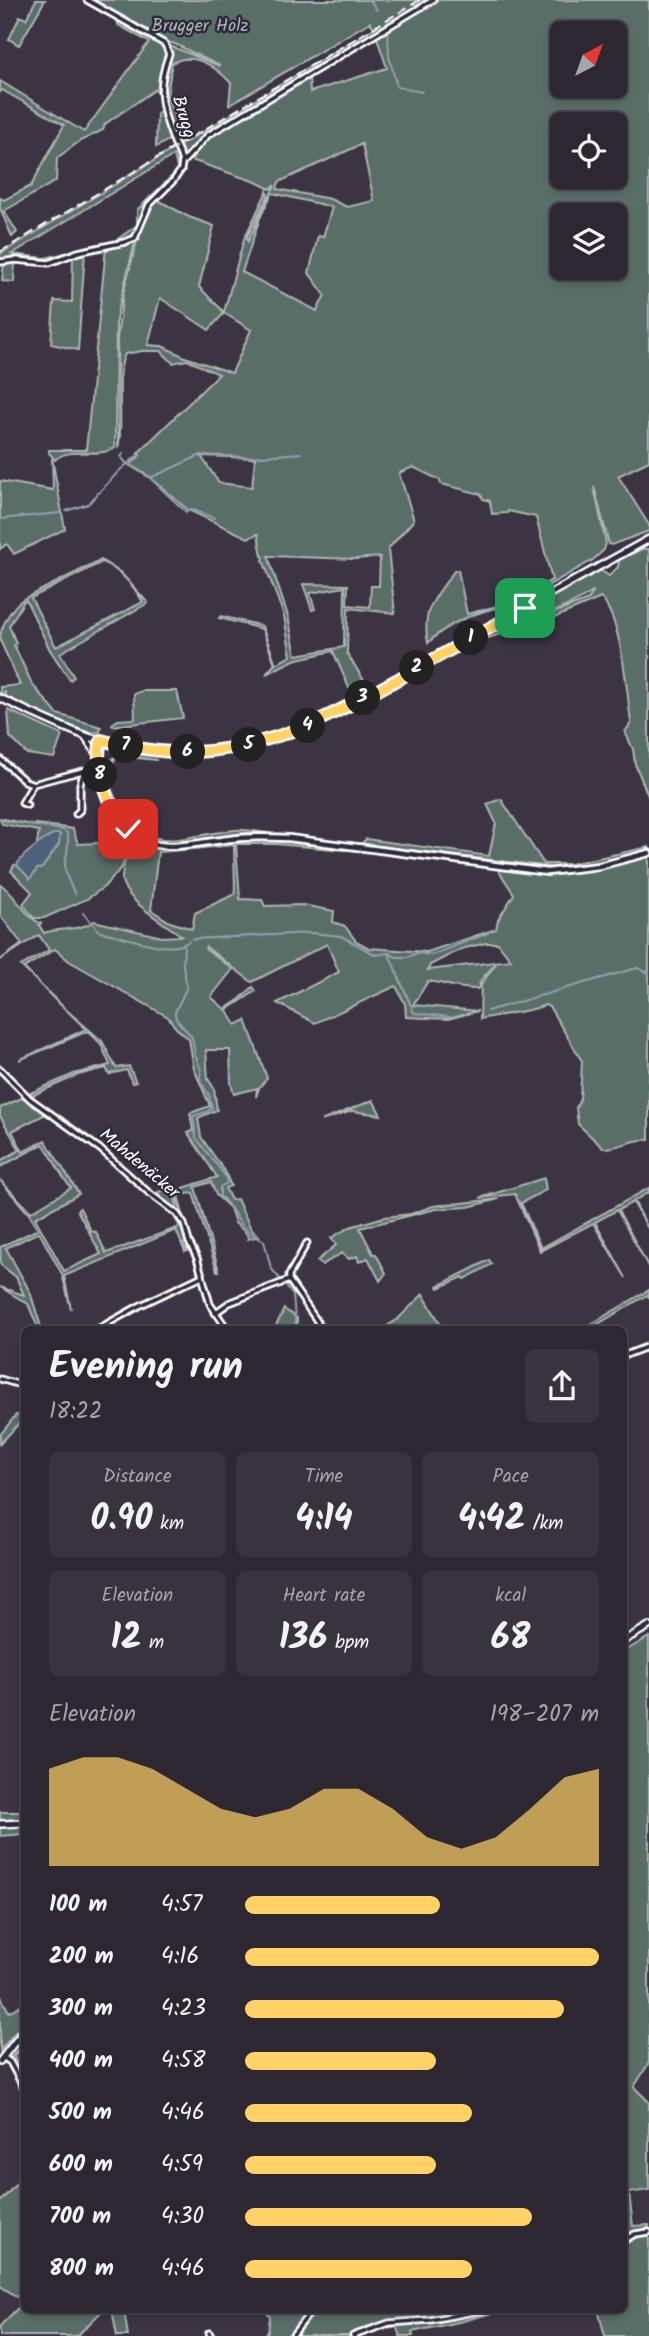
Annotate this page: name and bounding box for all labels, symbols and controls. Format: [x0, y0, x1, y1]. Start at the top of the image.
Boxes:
park label: Brugger Holz [151, 12, 249, 41]
north arrow [550, 21, 626, 98]
map controls [550, 21, 627, 280]
street label: Brugg [163, 92, 203, 142]
button: locate [550, 112, 627, 189]
button: layers [550, 203, 627, 280]
pin [495, 578, 555, 638]
icon: arrive [506, 589, 544, 627]
pin: 1 [454, 620, 489, 656]
text: 1 [468, 622, 473, 652]
pin: 2 [400, 650, 434, 686]
text: 2 [411, 652, 422, 682]
pin: 3 [346, 680, 380, 716]
text: 3 [357, 682, 368, 712]
pin: 4 [290, 708, 326, 744]
text: 4 [302, 710, 313, 740]
pin: 7 [108, 728, 144, 764]
pin: 5 [232, 728, 266, 762]
text: 5 [244, 729, 253, 759]
text: 7 [121, 730, 130, 760]
pin: 6 [170, 734, 206, 770]
text: 6 [182, 736, 193, 766]
pin: 8 [82, 758, 118, 792]
text: 8 [94, 759, 105, 789]
pin [98, 799, 158, 859]
icon: check [109, 810, 147, 848]
street label: Mahdenäcker [92, 1121, 187, 1207]
text: Evening run [49, 1338, 243, 1398]
button: share [525, 1349, 599, 1423]
text: 18:22 [49, 1394, 102, 1430]
text: Distance [103, 1462, 171, 1492]
text: Time [305, 1462, 343, 1492]
text: Pace [493, 1462, 529, 1492]
text: 0.90 [91, 1492, 152, 1548]
text: 4:14 [295, 1492, 353, 1548]
text: 4:42 [458, 1492, 525, 1548]
text: km [152, 1509, 184, 1539]
text: /km [525, 1509, 563, 1539]
text: Elevation [101, 1581, 173, 1611]
text: Heart rate [283, 1581, 365, 1611]
text: kcal [495, 1581, 526, 1611]
text: 12 [110, 1611, 141, 1667]
text: 136 [279, 1611, 327, 1667]
text: 68 [491, 1611, 530, 1667]
text: m [141, 1628, 164, 1658]
text: bpm [327, 1628, 369, 1658]
text: Elevation [49, 1697, 136, 1733]
text: 198–207 m [490, 1697, 599, 1733]
text: 100 m [49, 1887, 107, 1923]
text: 4:57 [161, 1887, 202, 1923]
text: 200 m [49, 1939, 114, 1975]
text: 4:16 [161, 1939, 199, 1975]
text: 300 m [49, 1991, 113, 2027]
text: 4:23 [161, 1991, 206, 2027]
text: 400 m [49, 2043, 113, 2079]
text: 4:58 [161, 2043, 206, 2079]
text: 500 m [49, 2095, 112, 2131]
text: 4:46 [161, 2095, 205, 2131]
text: 600 m [49, 2147, 113, 2183]
text: 4:59 [161, 2147, 203, 2183]
text: 700 m [49, 2199, 111, 2235]
text: 4:30 [161, 2199, 204, 2235]
text: 800 m [49, 2251, 114, 2287]
text: 4:46 [161, 2251, 205, 2287]

